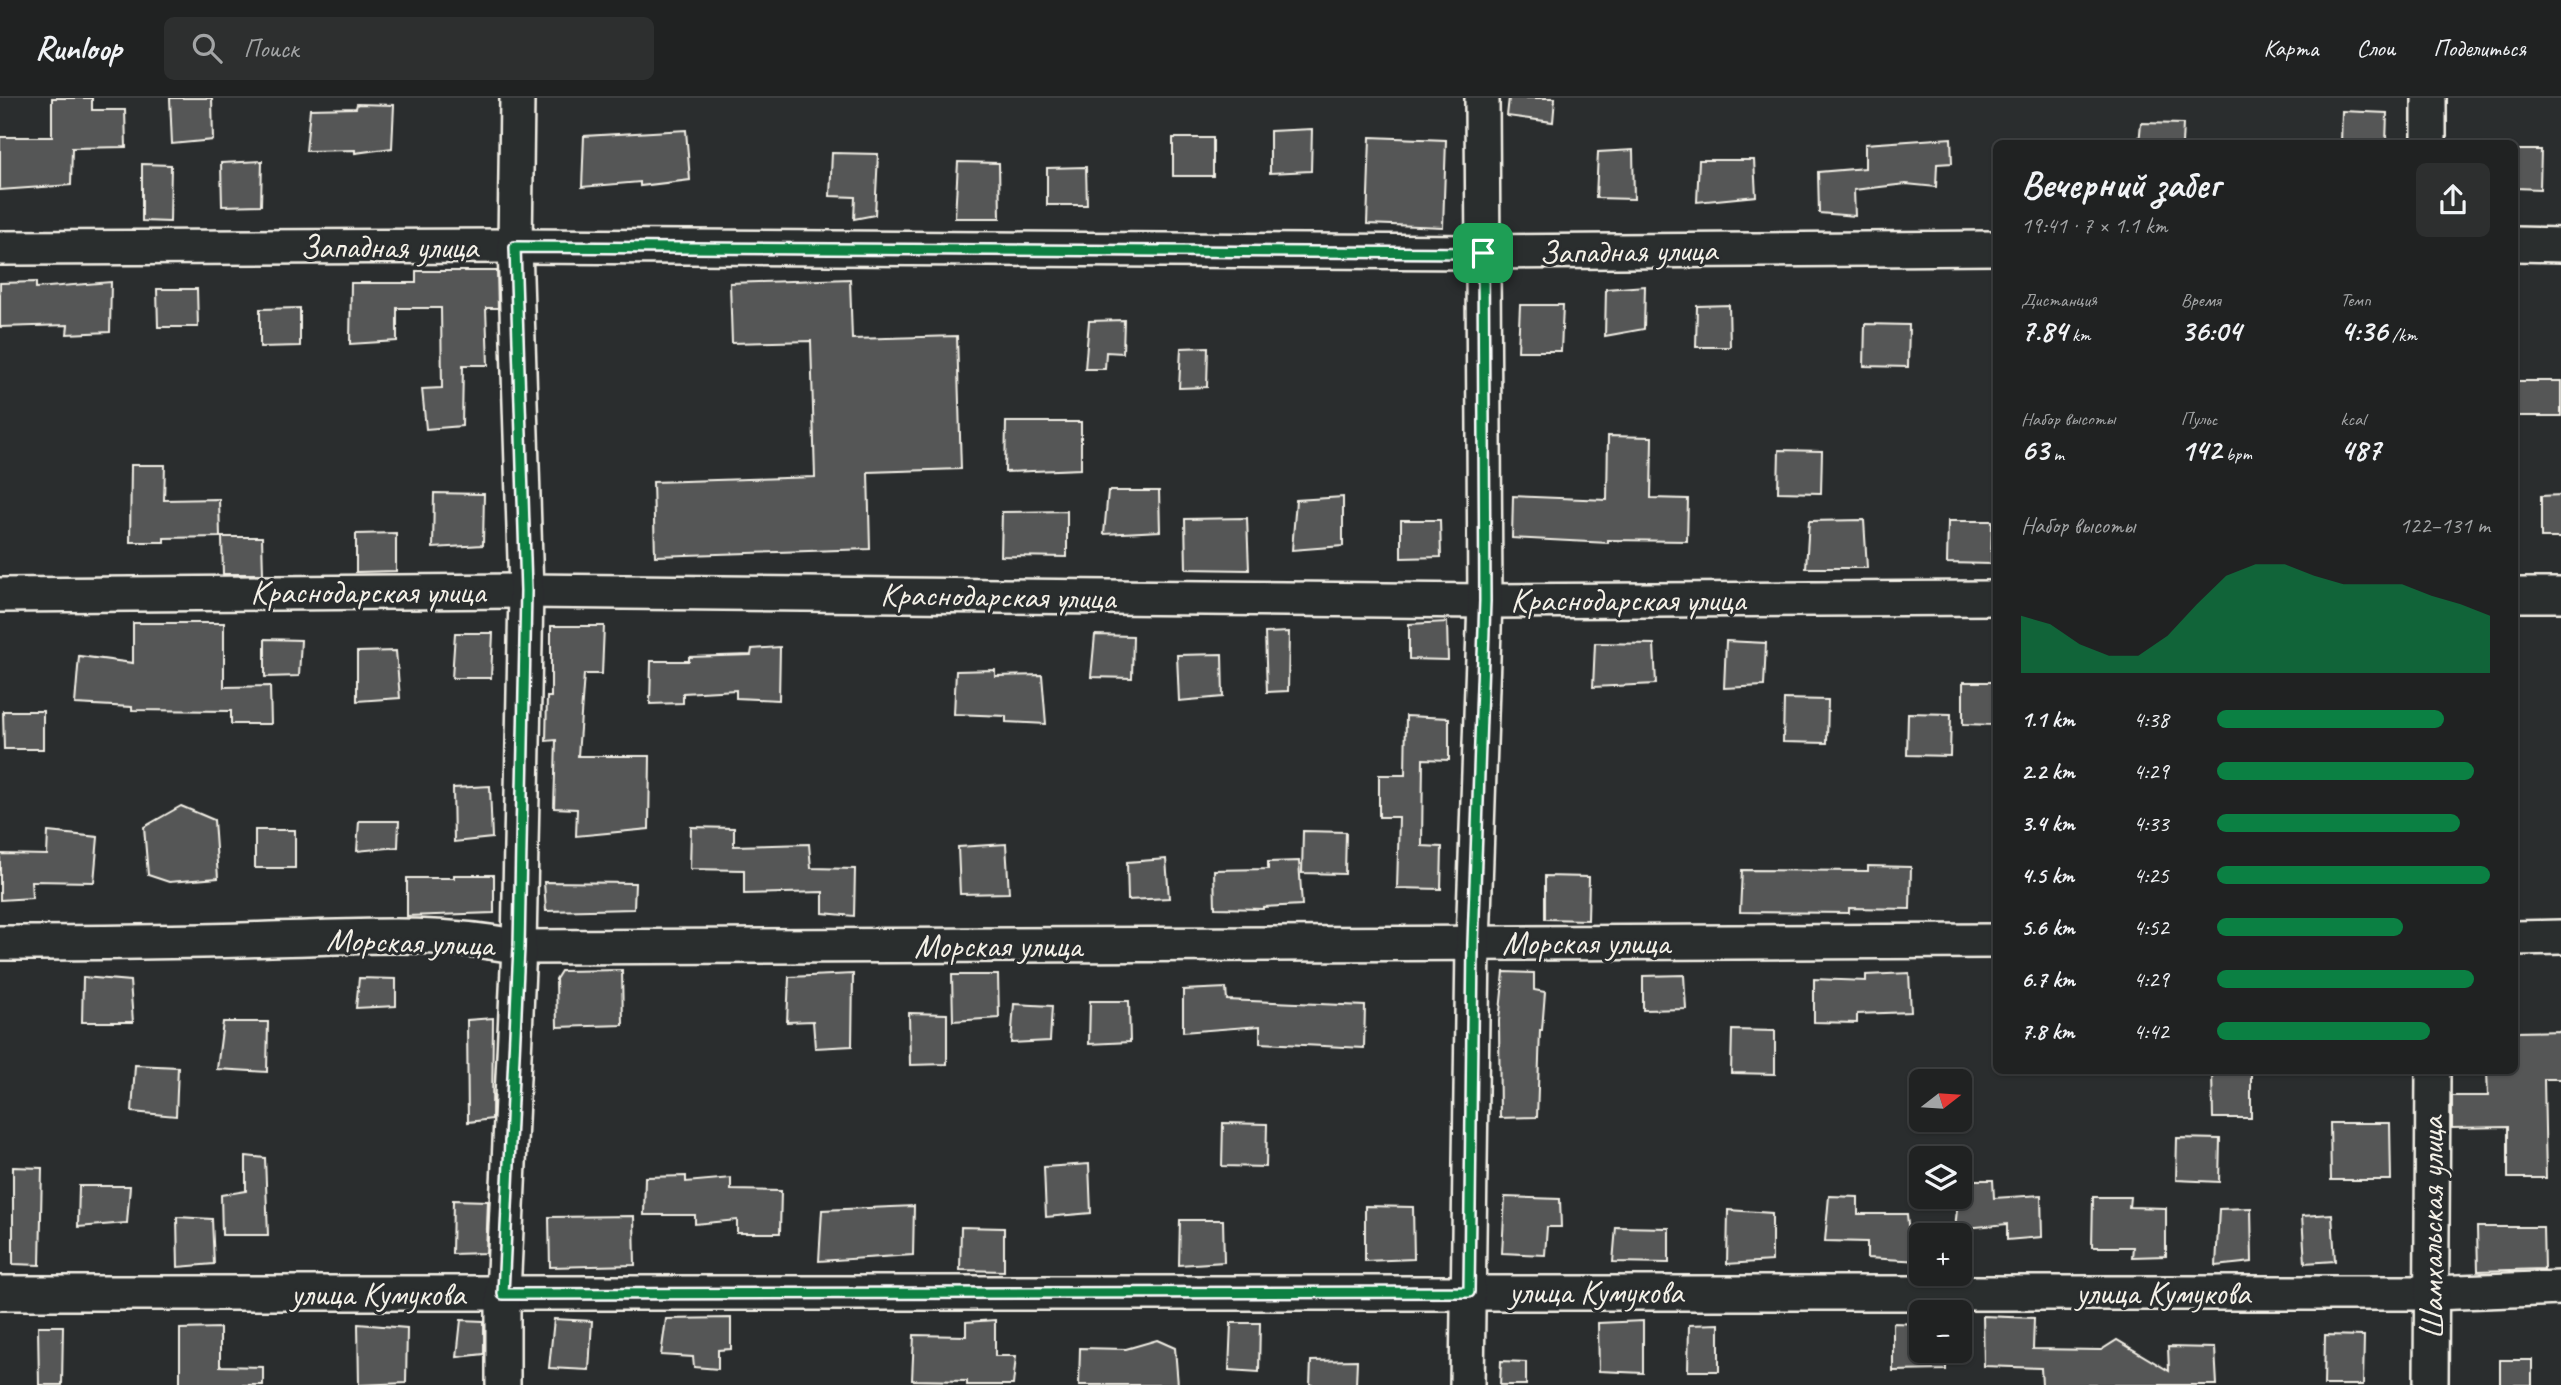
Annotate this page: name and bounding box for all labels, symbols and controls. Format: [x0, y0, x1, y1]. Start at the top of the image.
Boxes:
search box [164, 17, 654, 80]
text: Runloop [35, 27, 122, 69]
icon: search [188, 29, 226, 67]
text: Поиск [244, 32, 298, 65]
text: Карта [2264, 33, 2318, 63]
text: Слои [2356, 33, 2395, 63]
text: Поделиться [2433, 33, 2526, 63]
text: Вечерний забег [2021, 161, 2220, 208]
button: share [2416, 163, 2490, 237]
text: 19:41 · 7 × 1.1 km [2021, 211, 2167, 240]
pin [1453, 223, 1513, 283]
street label: Западная улица [300, 226, 480, 268]
street label: Западная улица [1539, 228, 1720, 274]
icon: arrive [1464, 234, 1502, 272]
text: Дистанция [2021, 288, 2097, 312]
text: Время [2181, 288, 2221, 312]
text: Темп [2340, 288, 2371, 312]
text: 7.84 [2021, 312, 2067, 350]
text: 36:04 [2181, 312, 2241, 350]
text: 4:36 [2340, 312, 2387, 350]
text: km [2067, 323, 2091, 347]
text: /km [2387, 323, 2417, 347]
text: Набор высоты [2021, 407, 2115, 431]
text: Пульс [2181, 407, 2217, 431]
text: kcal [2340, 407, 2365, 431]
text: 63 [2021, 431, 2049, 469]
text: 142 [2181, 431, 2221, 469]
text: 487 [2340, 431, 2381, 469]
text: m [2049, 442, 2064, 466]
text: bpm [2221, 442, 2252, 466]
text: Набор высоты [2021, 511, 2135, 540]
text: 122–131 m [2399, 511, 2490, 540]
street label: Краснодарская улица [250, 571, 487, 613]
street label: Краснодарская улица [880, 573, 1118, 619]
street label: Краснодарская улица [1510, 579, 1747, 621]
text: 1.1 km [2021, 705, 2075, 734]
text: 4:38 [2133, 705, 2169, 734]
text: 2.2 km [2021, 757, 2075, 786]
text: 4:29 [2133, 757, 2169, 786]
text: 3.4 km [2021, 809, 2075, 838]
text: 4:33 [2133, 809, 2169, 838]
text: 4.5 km [2021, 861, 2074, 890]
text: 4:25 [2133, 861, 2169, 890]
text: 5.6 km [2021, 913, 2075, 942]
text: 4:52 [2133, 913, 2169, 942]
street label: Морская улица [326, 918, 497, 966]
street label: Морская улица [1502, 922, 1672, 964]
street label: Морская улица [914, 925, 1084, 967]
text: 6.7 km [2021, 965, 2075, 994]
text: 4:29 [2133, 965, 2169, 994]
text: 7.8 km [2021, 1017, 2074, 1046]
text: 4:42 [2133, 1017, 2169, 1046]
north arrow [1909, 1069, 1972, 1132]
map controls [1909, 1069, 1972, 1363]
street label: Шамхальская улица [2411, 1114, 2453, 1340]
button: layers [1909, 1146, 1972, 1209]
button: + [1909, 1223, 1972, 1286]
street label: улица Кумукова [1507, 1271, 1686, 1313]
street label: улица Кумукова [2074, 1272, 2253, 1314]
street label: улица Кумукова [289, 1273, 468, 1315]
button: − [1909, 1300, 1972, 1363]

